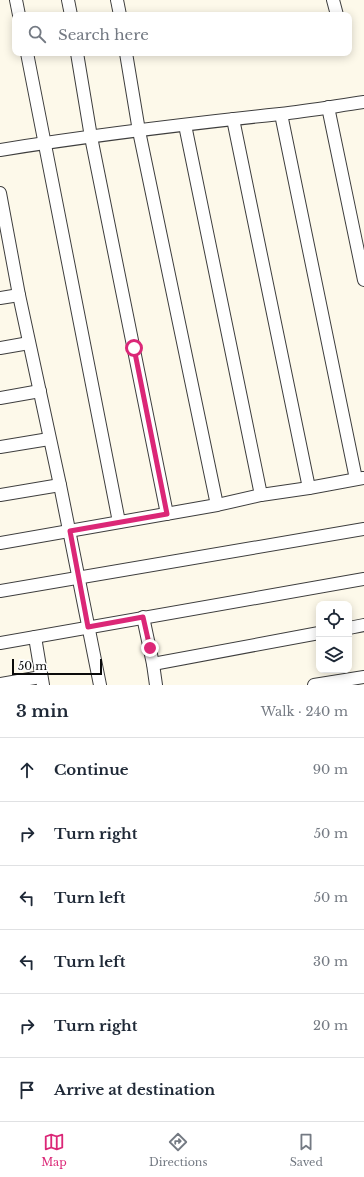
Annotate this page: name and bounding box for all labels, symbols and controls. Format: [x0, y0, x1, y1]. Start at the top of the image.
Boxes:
search box [12, 12, 352, 56]
icon: search [26, 23, 48, 45]
text: Search here [58, 25, 149, 44]
route start [125, 339, 143, 357]
map controls [316, 601, 352, 673]
button: locate [316, 601, 352, 637]
button: layers [316, 637, 352, 673]
route end [141, 639, 159, 657]
scale bar [12, 657, 102, 676]
text: 50 m [18, 659, 47, 673]
text: 3 min [16, 701, 69, 722]
text: Walk · 240 m [261, 703, 348, 720]
icon: ahead [16, 759, 38, 781]
text: Continue [54, 760, 129, 779]
text: 90 m [313, 761, 348, 778]
icon: right [16, 823, 38, 845]
text: Turn right [54, 824, 137, 843]
text: 50 m [314, 825, 348, 842]
icon: left [16, 887, 38, 909]
text: Turn left [54, 888, 125, 907]
text: 50 m [314, 889, 348, 906]
icon: left [16, 951, 38, 973]
text: Turn left [54, 952, 125, 971]
text: 30 m [313, 953, 348, 970]
icon: right [16, 1015, 38, 1037]
text: Turn right [54, 1016, 137, 1035]
text: 20 m [313, 1017, 348, 1034]
icon: arrive [16, 1079, 38, 1101]
text: Arrive at destination [54, 1080, 215, 1099]
tab: Map [41, 1131, 67, 1169]
tab: Directions [149, 1131, 207, 1169]
tab: Saved [290, 1131, 323, 1169]

